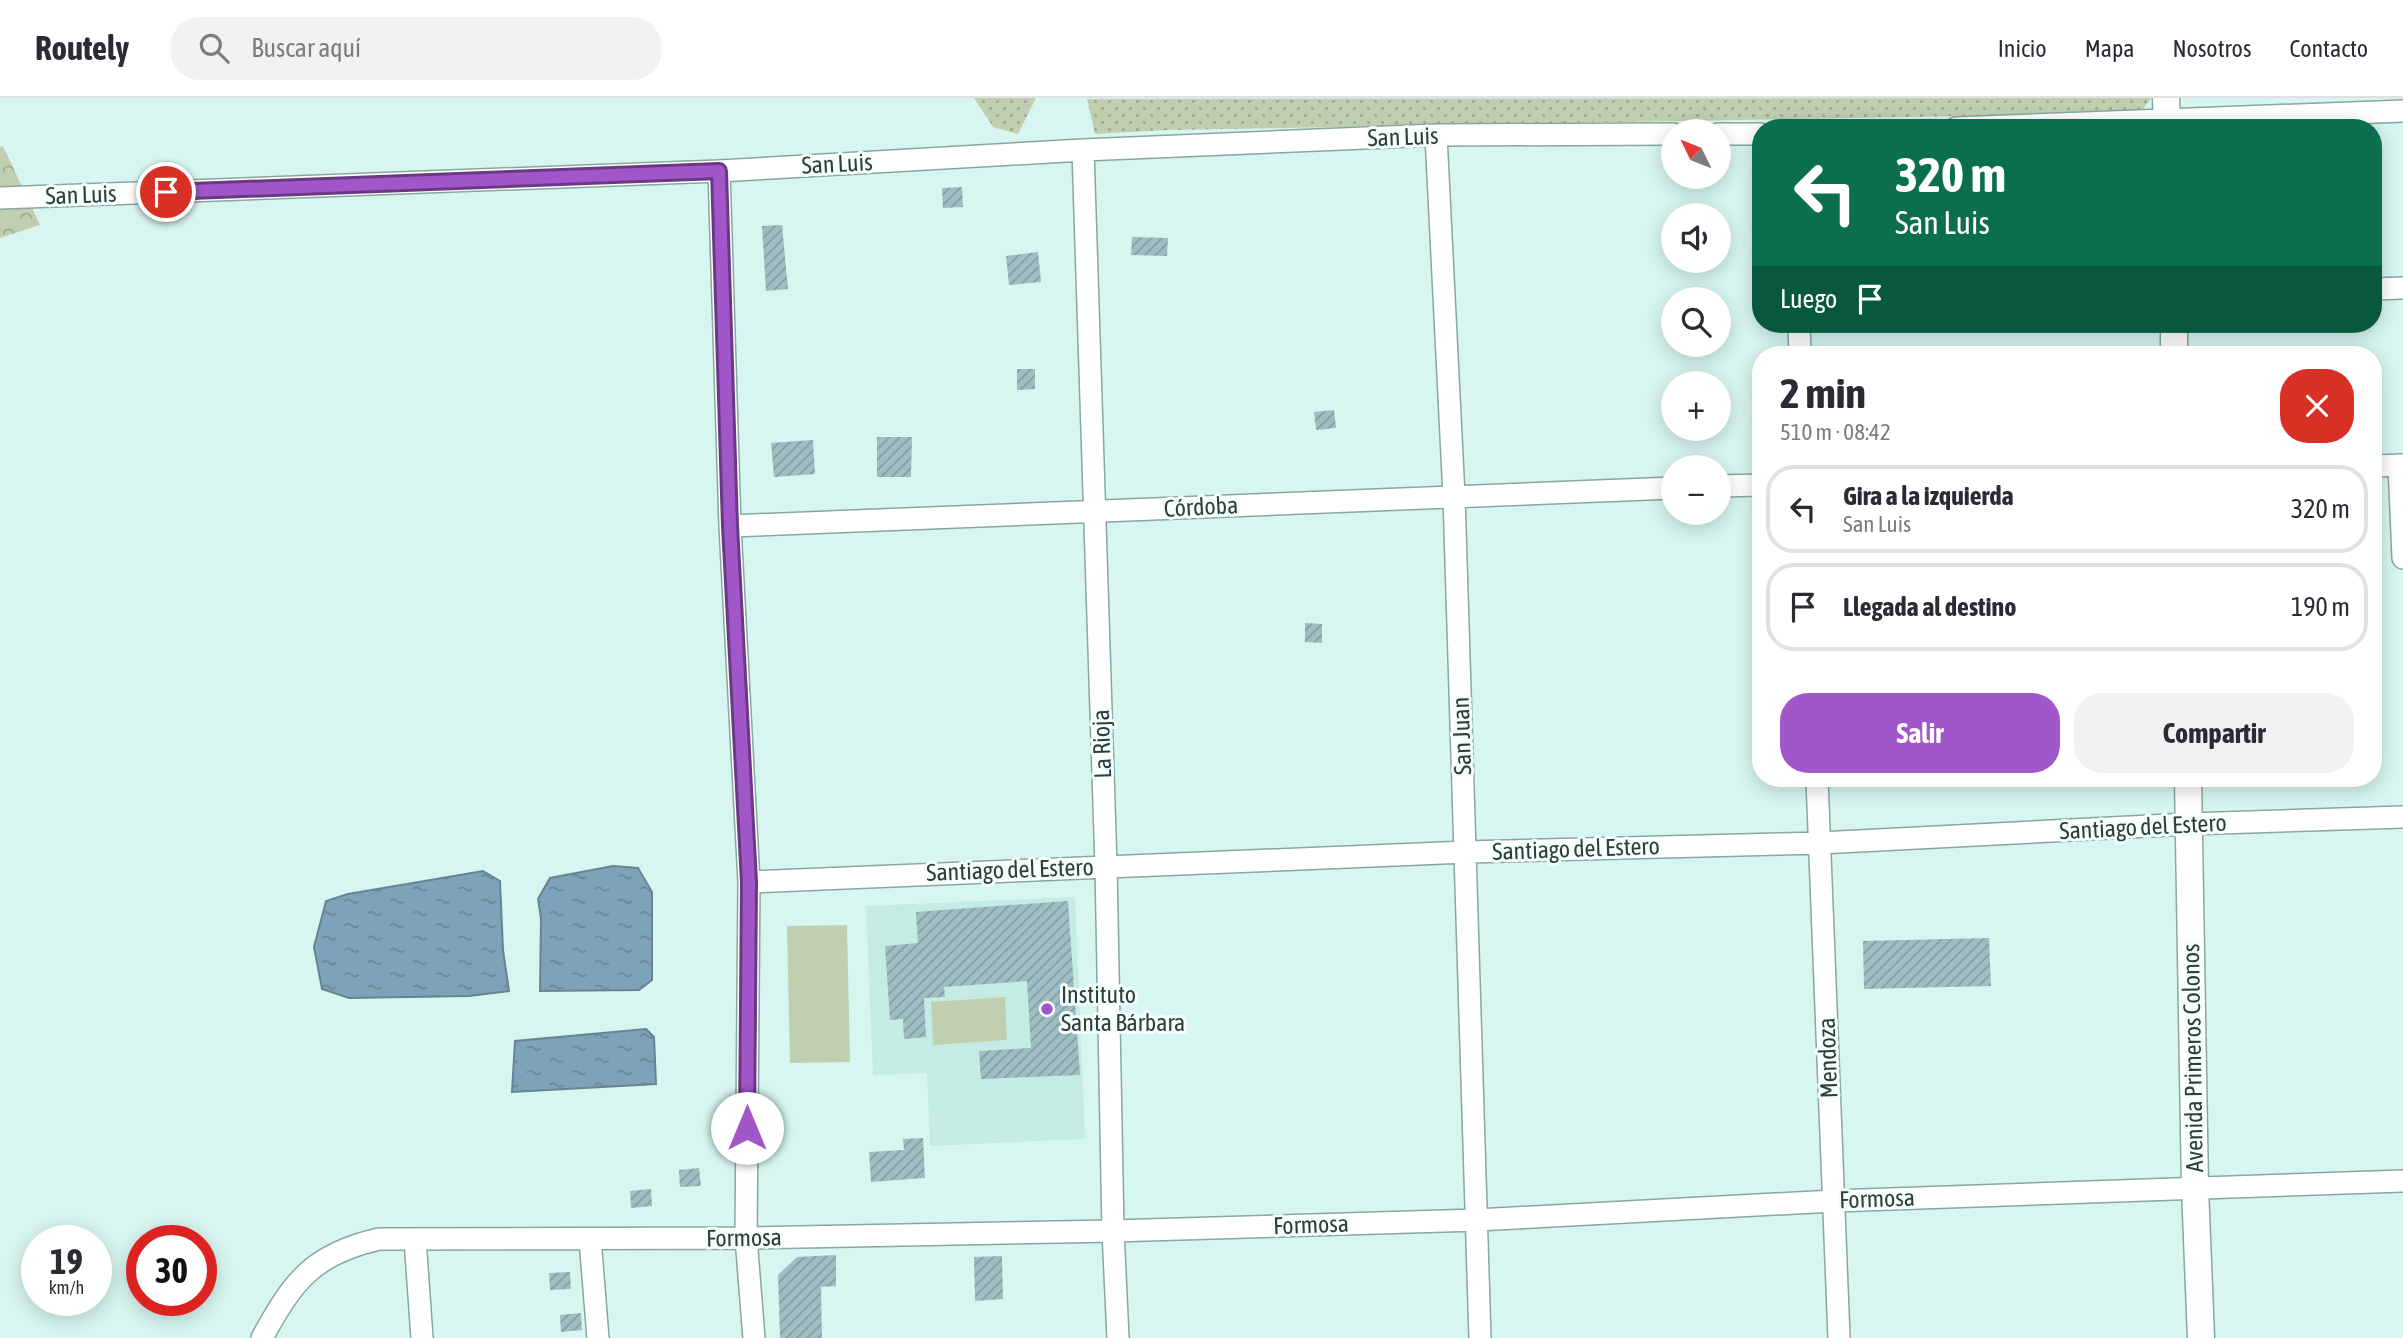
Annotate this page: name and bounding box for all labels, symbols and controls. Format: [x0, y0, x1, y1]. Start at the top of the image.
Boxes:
search box [171, 17, 661, 80]
text: Routely [35, 29, 129, 67]
icon: search [195, 29, 233, 67]
text: Buscar aquí [251, 33, 361, 63]
text: Inicio [1998, 35, 2047, 62]
text: Mapa [2085, 35, 2134, 62]
text: Nosotros [2172, 35, 2251, 62]
text: Contacto [2289, 35, 2368, 62]
north arrow [1661, 119, 1731, 189]
map controls [1661, 119, 1731, 525]
street label: San Luis [1367, 122, 1439, 151]
text: 320 m [1895, 146, 2006, 202]
icon: left [1780, 147, 1871, 238]
street label: San Luis [801, 148, 873, 179]
pin [136, 162, 196, 222]
icon: arrive [147, 173, 185, 211]
street label: San Luis [45, 180, 117, 209]
button: sound [1661, 203, 1731, 273]
text: San Luis [1895, 204, 1990, 241]
icon: arrive [1851, 280, 1889, 318]
text: Luego [1780, 284, 1837, 314]
button: search [1661, 287, 1731, 357]
text: 2 min [1780, 369, 1866, 417]
button: close [2280, 369, 2354, 443]
button: + [1661, 371, 1731, 441]
text: 510 m · 08:42 [1780, 419, 1891, 445]
button: − [1661, 455, 1731, 525]
text: Gira a la izquierda [1843, 481, 2014, 511]
icon: left [1784, 490, 1822, 528]
street label: Córdoba [1163, 491, 1239, 522]
text: 320 m [2291, 494, 2350, 524]
text: San Luis [1843, 511, 1911, 537]
icon: arrive [1784, 588, 1822, 626]
text: Llegada al destino [1843, 592, 2016, 622]
text: 190 m [2291, 592, 2350, 622]
button: Salir [1780, 693, 2060, 773]
button: Compartir [2074, 693, 2354, 773]
street label: San Juan [1447, 696, 1476, 776]
street label: La Rioja [1087, 709, 1116, 779]
street label: Santiago del Estero [2059, 809, 2227, 844]
street label: Santiago del Estero [1492, 832, 1660, 865]
street label: Santiago del Estero [926, 853, 1094, 886]
street label: Avenida Primeros Colonos [2177, 943, 2208, 1173]
place label: Instituto Santa Bárbara [1061, 981, 1185, 1036]
marker: Instituto Santa Bárbara [1039, 1001, 1055, 1017]
street label: Mendoza [1813, 1017, 1842, 1099]
position arrow [710, 1091, 784, 1165]
street label: Formosa [1839, 1184, 1915, 1213]
street label: Formosa [1273, 1210, 1349, 1239]
street label: Formosa [706, 1223, 782, 1252]
speed limit sign: 30 [126, 1225, 217, 1316]
text: 19 [50, 1241, 83, 1281]
text: km/h [49, 1277, 84, 1298]

